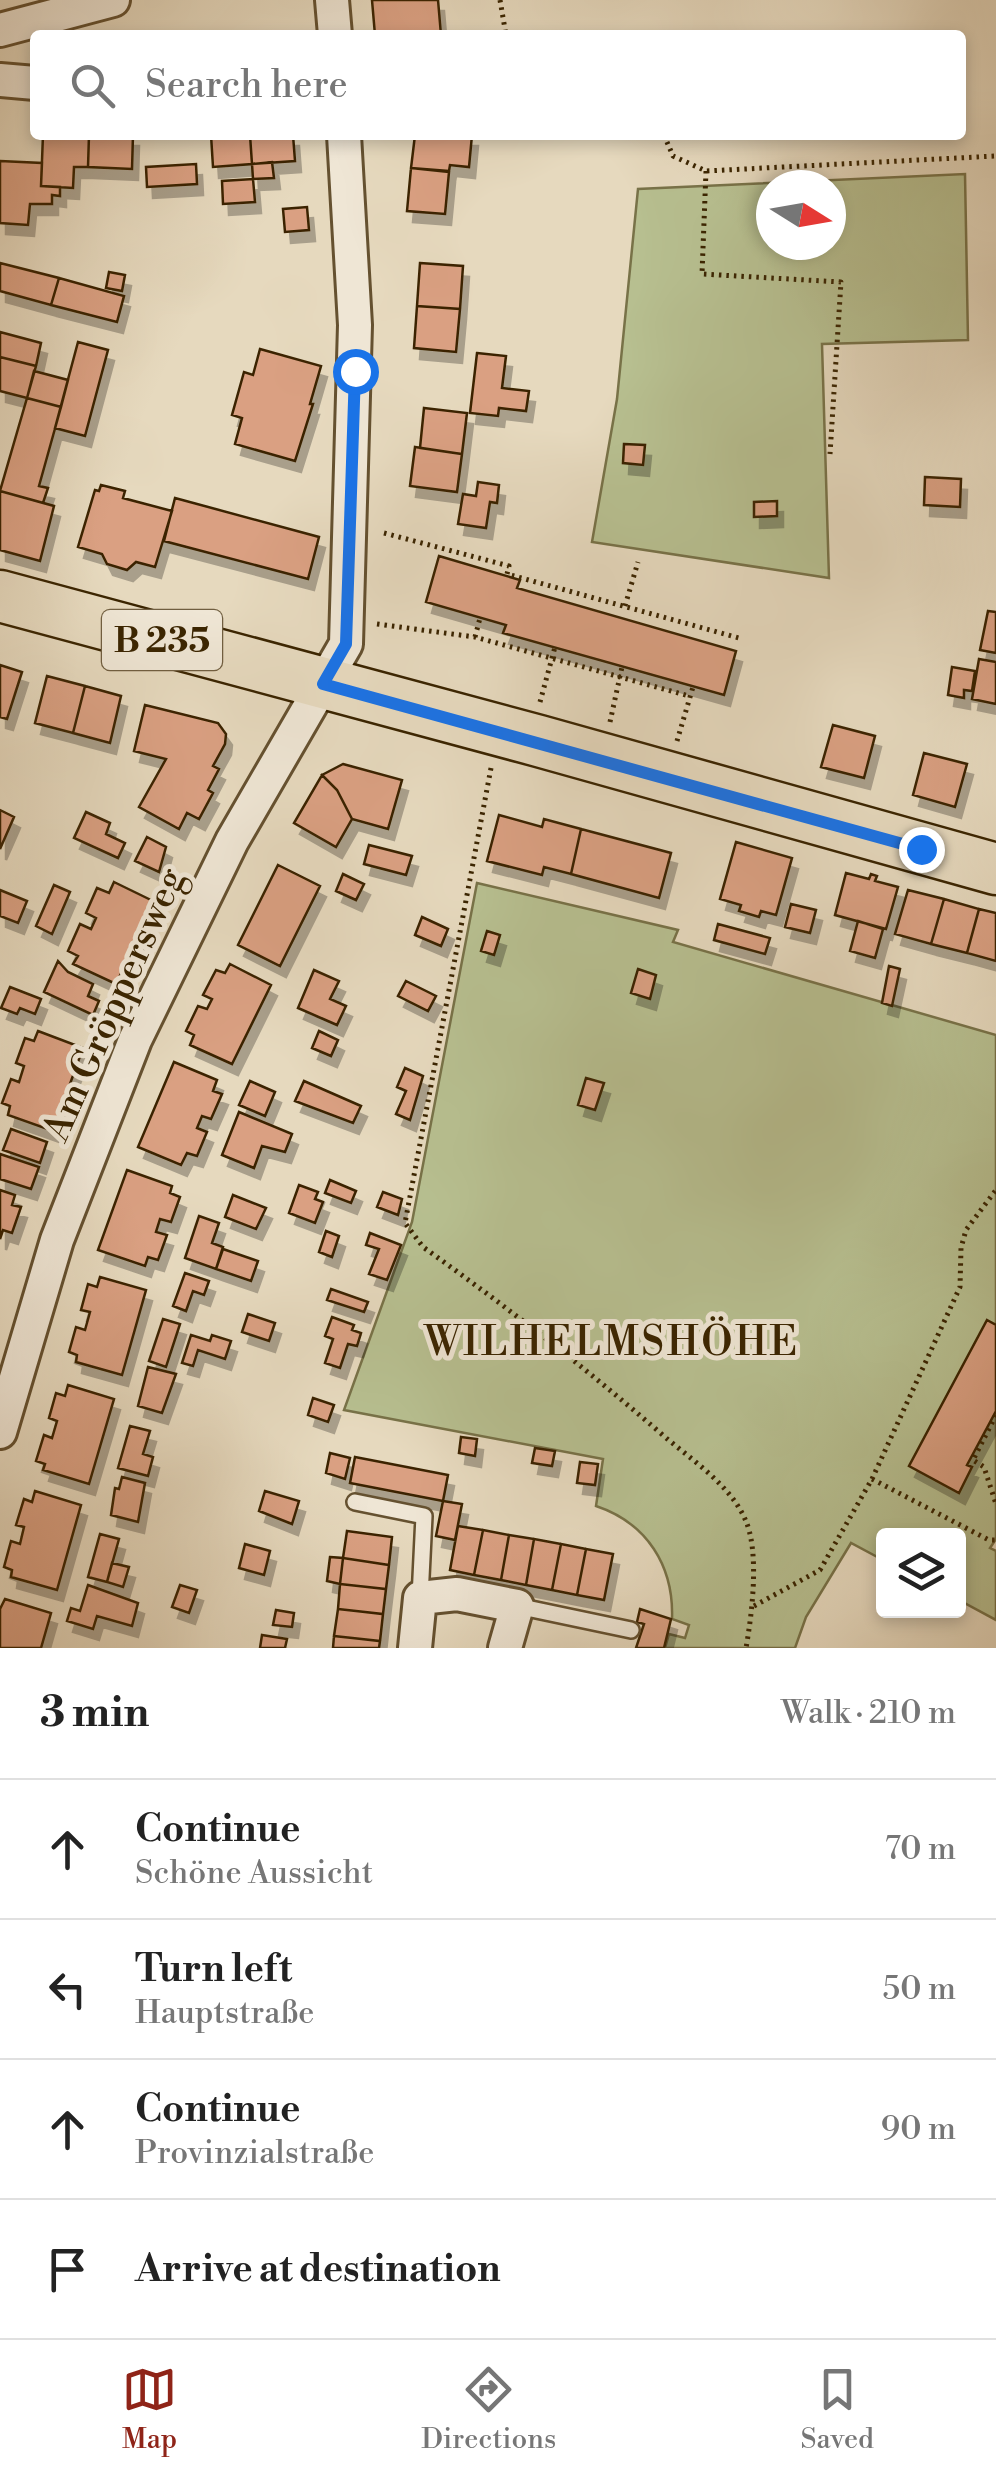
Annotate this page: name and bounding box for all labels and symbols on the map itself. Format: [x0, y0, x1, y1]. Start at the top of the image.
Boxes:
north arrow [756, 170, 846, 260]
route start [333, 349, 379, 395]
road number: B 235 [102, 610, 222, 670]
route end [899, 827, 945, 873]
street label: Am Gröppersweg [33, 860, 196, 1149]
district label: WILHELMSHÖHE [422, 1316, 800, 1368]

